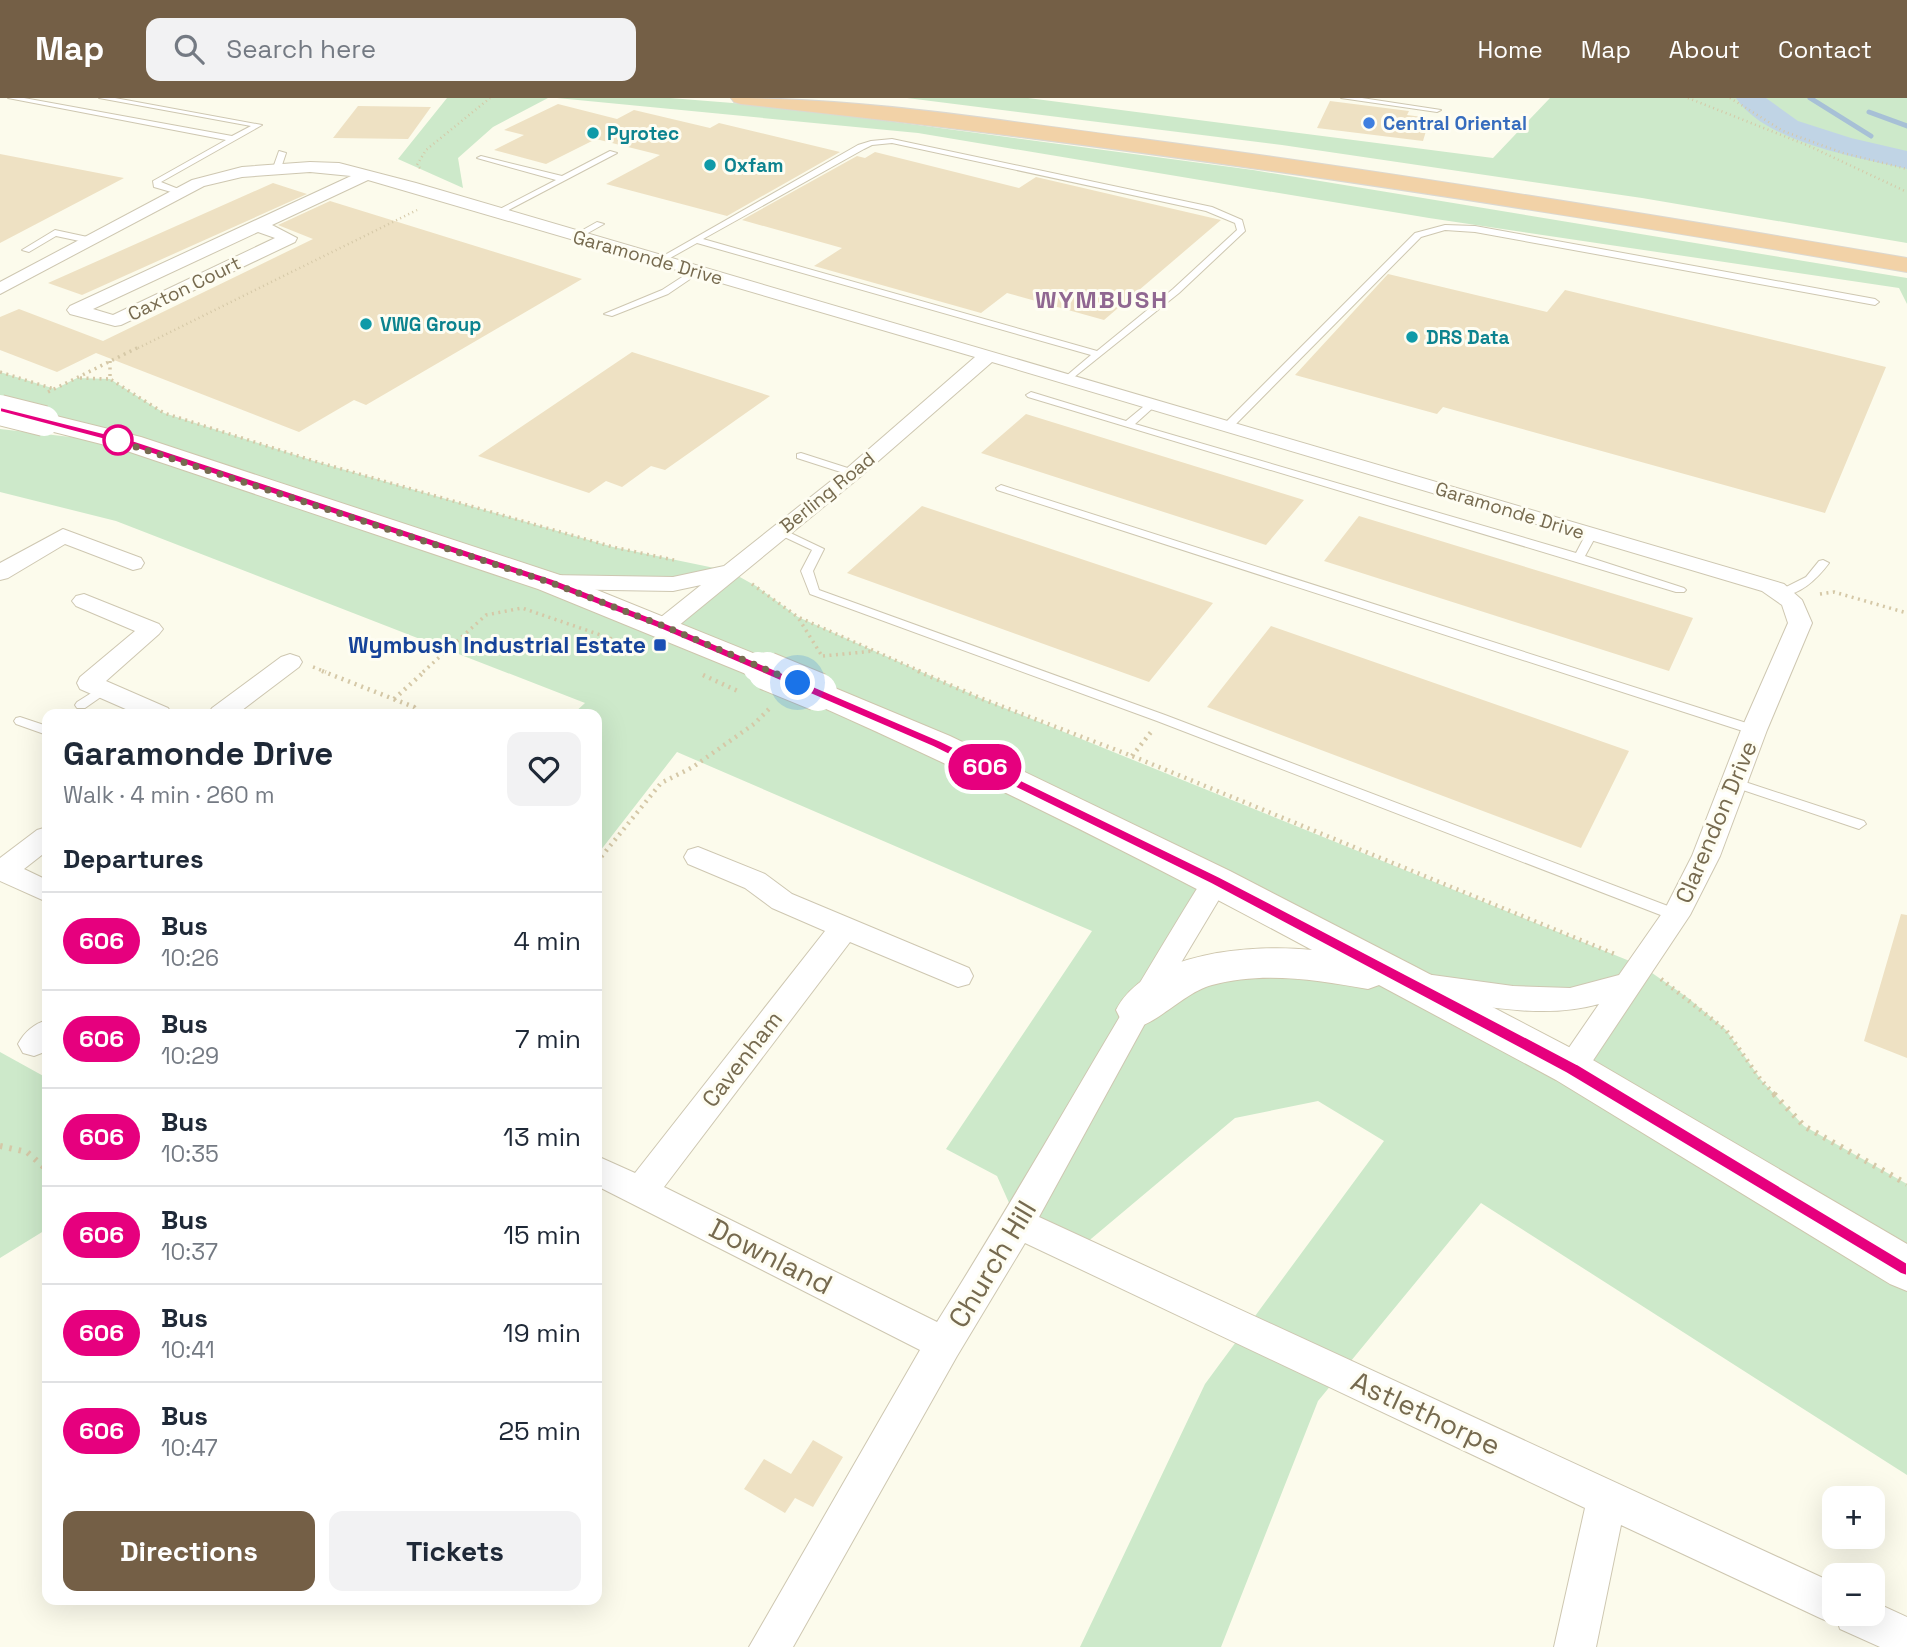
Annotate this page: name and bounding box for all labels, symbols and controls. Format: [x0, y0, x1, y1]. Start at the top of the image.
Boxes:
search box [146, 18, 636, 81]
text: Map [35, 28, 104, 70]
icon: search [170, 30, 208, 68]
text: Search here [226, 32, 376, 66]
text: Home [1477, 34, 1543, 65]
text: Map [1581, 34, 1631, 65]
text: About [1669, 34, 1740, 65]
text: Contact [1778, 34, 1872, 65]
place label: Central Oriental [1383, 111, 1527, 136]
marker: Central Oriental [1361, 115, 1377, 131]
place label: Pyrotec [607, 121, 679, 146]
marker: Pyrotec [585, 125, 601, 141]
place label: Oxfam [724, 153, 783, 178]
marker: Oxfam [702, 157, 718, 173]
street label: Garamonde Drive [570, 224, 726, 291]
street label: Caxton Court [124, 250, 245, 327]
district label: WYMBUSH [1035, 284, 1169, 315]
place label: VWG Group [380, 312, 481, 337]
marker: VWG Group [358, 316, 374, 332]
place label: DRS Data [1426, 325, 1510, 350]
marker: DRS Data [1404, 329, 1420, 345]
unlabelled marker [103, 425, 133, 455]
street label: Berling Road [775, 446, 880, 538]
street label: Garamonde Drive [1432, 476, 1588, 545]
place label: Wymbush Industrial Estate [348, 630, 646, 660]
marker: Wymbush Industrial Estate [652, 637, 668, 653]
your location [780, 665, 815, 700]
button: heart [507, 732, 581, 806]
text: Garamonde Drive [63, 733, 333, 775]
street label: Clarendon Drive [1668, 736, 1764, 908]
line badge: 606 [945, 744, 1025, 790]
text: 606 [962, 751, 1008, 782]
text: Walk · 4 min · 260 m [63, 780, 275, 810]
text: Departures [63, 842, 204, 876]
text: Bus [161, 909, 208, 943]
text: 4 min [513, 924, 581, 958]
text: 606 [79, 925, 124, 956]
text: 10:26 [161, 943, 219, 973]
street label: Cavenham [695, 1005, 789, 1113]
text: Bus [161, 1007, 208, 1041]
text: 7 min [515, 1022, 581, 1056]
text: 606 [79, 1023, 124, 1054]
text: 10:29 [161, 1041, 219, 1071]
text: Bus [161, 1105, 208, 1139]
text: 13 min [503, 1120, 581, 1154]
text: 606 [79, 1121, 124, 1152]
text: 10:35 [161, 1139, 219, 1169]
street label: Church Hill [940, 1194, 1044, 1334]
text: Bus [161, 1203, 208, 1237]
street label: Downland [703, 1210, 839, 1302]
text: 15 min [503, 1218, 581, 1252]
text: 606 [79, 1219, 124, 1250]
text: 10:37 [161, 1237, 218, 1267]
text: Bus [161, 1301, 208, 1335]
text: 19 min [503, 1316, 581, 1350]
text: 606 [79, 1317, 124, 1348]
text: 10:41 [161, 1335, 215, 1365]
street label: Astlethorpe [1346, 1363, 1506, 1463]
text: Bus [161, 1399, 208, 1433]
text: 25 min [498, 1414, 581, 1448]
text: 606 [79, 1415, 124, 1446]
text: 10:47 [161, 1433, 218, 1463]
map controls [1822, 1486, 1885, 1626]
button: + [1822, 1486, 1885, 1549]
button: Directions [63, 1511, 315, 1591]
button: Tickets [329, 1511, 581, 1591]
button: − [1822, 1563, 1885, 1626]

